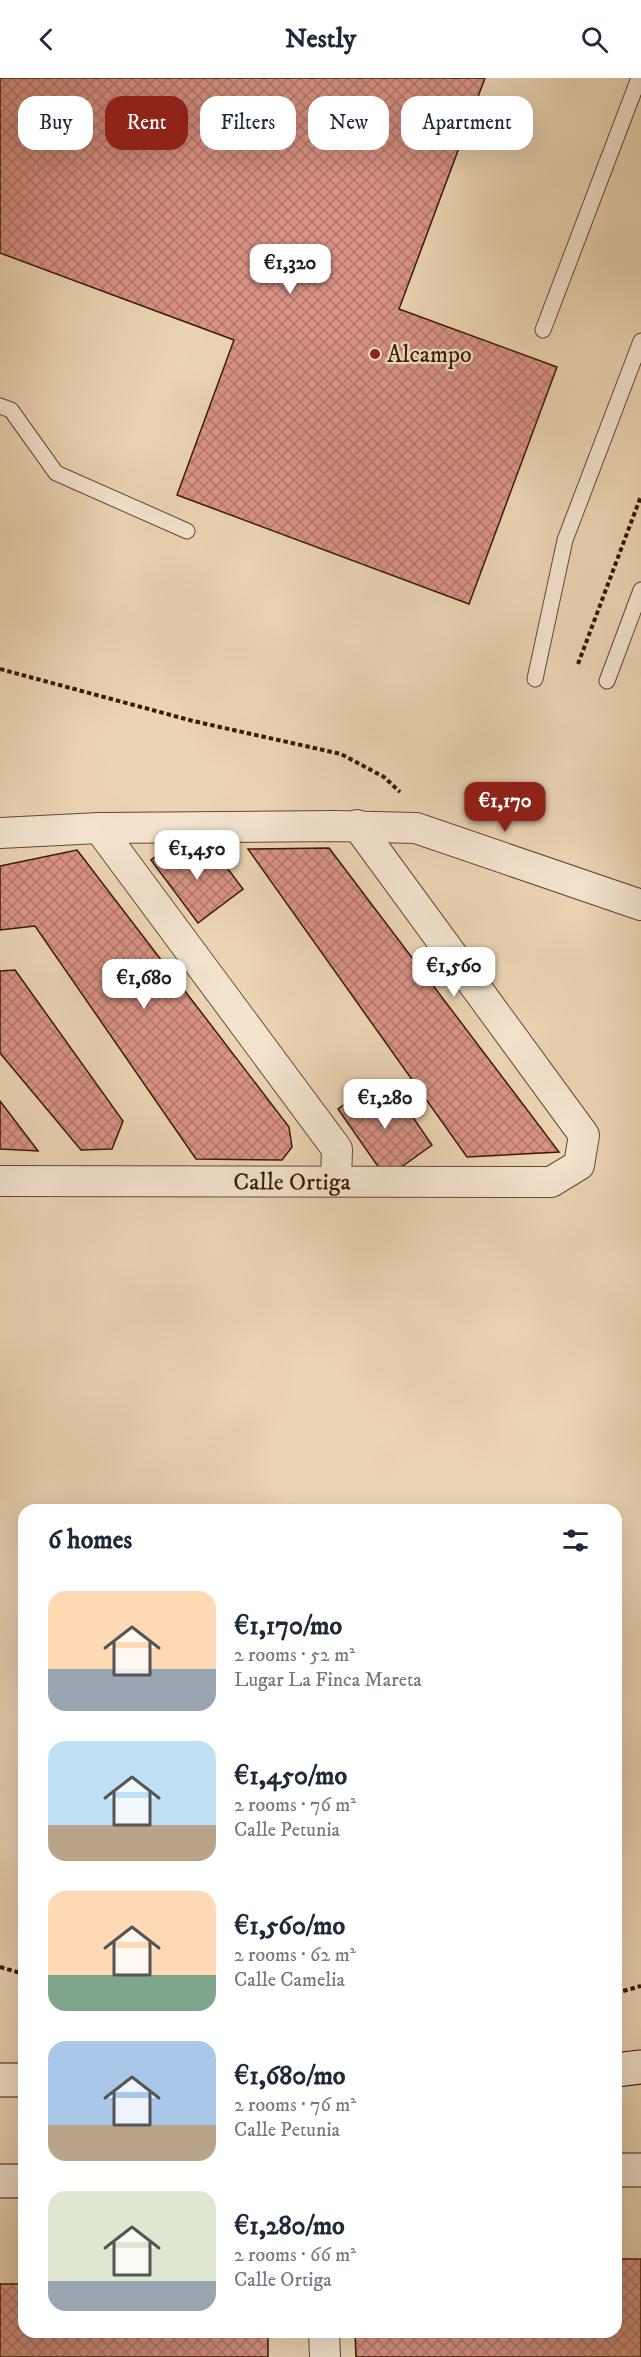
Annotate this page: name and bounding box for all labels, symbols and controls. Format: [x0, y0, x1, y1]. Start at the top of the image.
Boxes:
text: Nestly [285, 22, 356, 56]
icon: back [30, 23, 63, 56]
icon: search [578, 23, 611, 56]
chip: Buy [18, 96, 93, 150]
chip: Rent [105, 96, 188, 150]
chip: Filters [200, 96, 296, 150]
chip: New [308, 96, 389, 150]
chip: Apartment [401, 96, 533, 150]
pin: €1,320 [241, 244, 339, 295]
text: €1,320 [264, 251, 316, 276]
place label: Alcampo [387, 340, 472, 370]
marker: Alcampo [368, 347, 382, 361]
pin: €1,170 [456, 782, 554, 833]
text: €1,170 [478, 789, 532, 814]
pin: €1,450 [148, 830, 246, 881]
text: €1,450 [169, 837, 225, 862]
pin: €1,560 [405, 947, 503, 998]
text: €1,560 [426, 954, 482, 979]
pin: €1,680 [95, 959, 193, 1010]
text: €1,680 [116, 966, 172, 991]
pin: €1,280 [336, 1079, 434, 1130]
text: €1,280 [357, 1086, 413, 1111]
street label: Calle Ortiga [233, 1167, 351, 1198]
text: 6 homes [48, 1524, 132, 1557]
icon: filters [559, 1524, 592, 1557]
text: €1,170/mo [234, 1610, 342, 1643]
icon: home [96, 1615, 168, 1687]
text: 2 rooms · 52 m² [234, 1643, 355, 1668]
text: Lugar La Finca Mareta [234, 1668, 422, 1693]
text: €1,450/mo [234, 1760, 347, 1793]
icon: home [96, 1765, 168, 1837]
text: 2 rooms · 76 m² [234, 1793, 356, 1818]
text: Calle Petunia [234, 1818, 340, 1843]
text: €1,560/mo [234, 1910, 345, 1943]
icon: home [96, 1915, 168, 1987]
text: 2 rooms · 62 m² [234, 1943, 356, 1968]
text: Calle Camelia [234, 1968, 345, 1993]
text: €1,680/mo [234, 2060, 346, 2093]
icon: home [96, 2065, 168, 2137]
text: 2 rooms · 76 m² [234, 2093, 356, 2118]
text: Calle Petunia [234, 2118, 340, 2143]
text: €1,280/mo [234, 2210, 345, 2243]
icon: home [96, 2215, 168, 2287]
text: 2 rooms · 66 m² [234, 2243, 356, 2268]
text: Calle Ortiga [234, 2268, 332, 2293]

